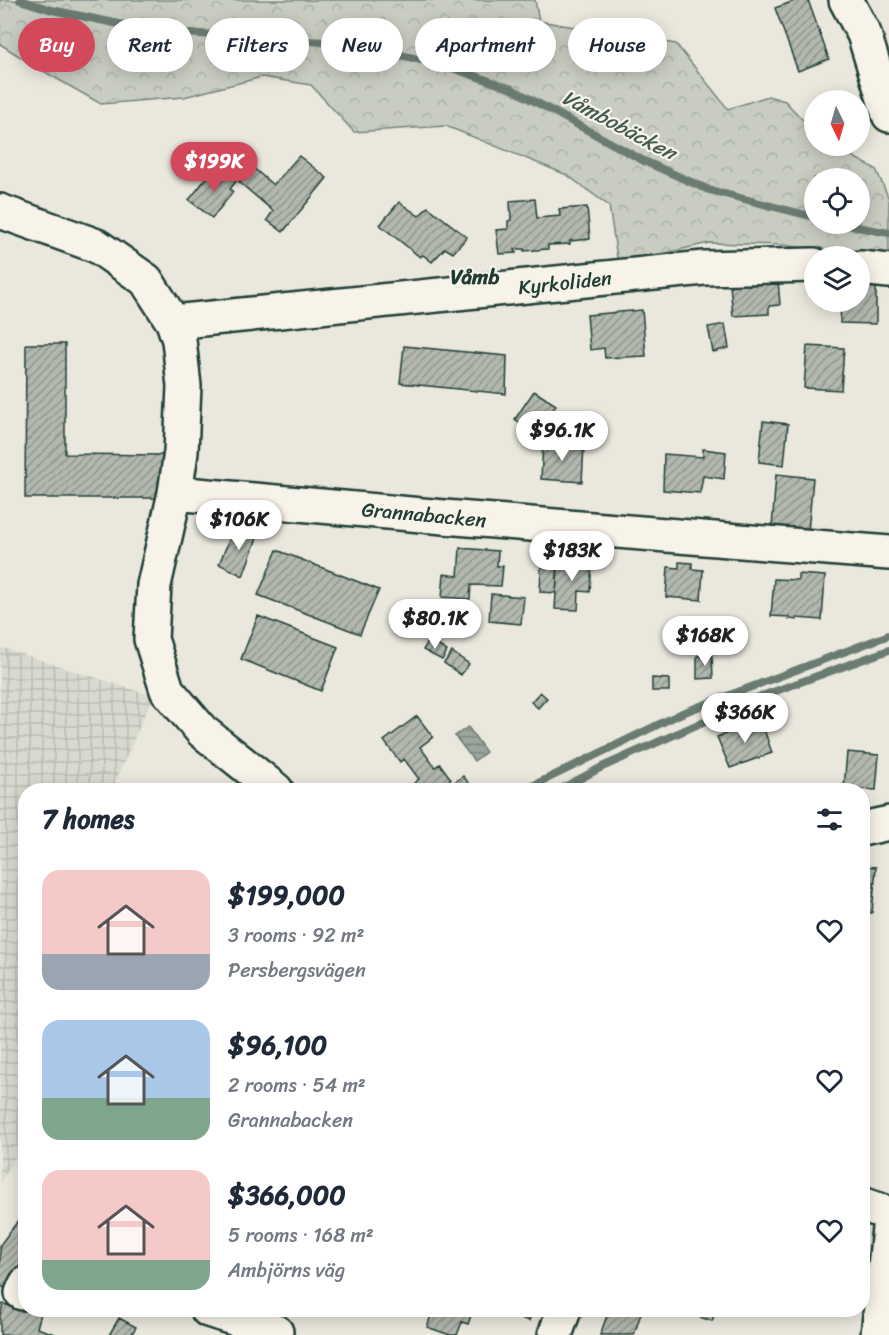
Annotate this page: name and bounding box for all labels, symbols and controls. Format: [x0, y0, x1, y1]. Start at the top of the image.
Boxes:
chip: Buy [18, 18, 95, 72]
chip: Rent [107, 18, 193, 72]
chip: Filters [205, 18, 309, 72]
chip: New [321, 18, 403, 72]
chip: Apartment [415, 18, 556, 72]
chip: House [568, 18, 667, 72]
water label: Våmbobäcken [555, 79, 685, 172]
north arrow [804, 90, 870, 156]
map controls [804, 90, 870, 312]
pin: $199K [172, 142, 256, 193]
text: $199K [185, 144, 243, 179]
button: locate [804, 168, 870, 234]
button: layers [804, 246, 870, 312]
district label: Våmb [451, 258, 499, 296]
street label: Kyrkoliden [517, 261, 614, 305]
pin: $96.1K [513, 411, 611, 462]
text: $96.1K [530, 413, 594, 448]
street label: Grannabacken [360, 492, 488, 538]
pin: $106K [197, 500, 281, 551]
text: $106K [210, 502, 268, 537]
pin: $183K [530, 531, 614, 582]
text: $183K [543, 533, 601, 568]
pin: $80.1K [386, 599, 484, 650]
text: $80.1K [403, 601, 467, 636]
pin: $168K [663, 616, 747, 667]
text: $168K [676, 618, 734, 653]
pin: $366K [703, 693, 787, 744]
text: $366K [715, 695, 775, 730]
text: 7 homes [42, 796, 134, 842]
icon: filters [813, 803, 846, 836]
text: $199,000 [228, 872, 345, 918]
icon: home [90, 894, 162, 966]
icon: heart [813, 914, 846, 947]
text: 3 rooms · 92 m² [228, 918, 364, 953]
text: Persbergsvägen [228, 953, 366, 988]
text: $96,100 [228, 1022, 327, 1068]
icon: home [90, 1044, 162, 1116]
icon: heart [813, 1064, 846, 1097]
text: 2 rooms · 54 m² [228, 1068, 366, 1103]
text: Grannabacken [228, 1103, 353, 1138]
text: $366,000 [228, 1172, 346, 1218]
icon: home [90, 1194, 162, 1266]
icon: heart [813, 1214, 846, 1247]
text: 5 rooms · 168 m² [228, 1218, 374, 1253]
text: Ambjörns väg [228, 1253, 345, 1288]

